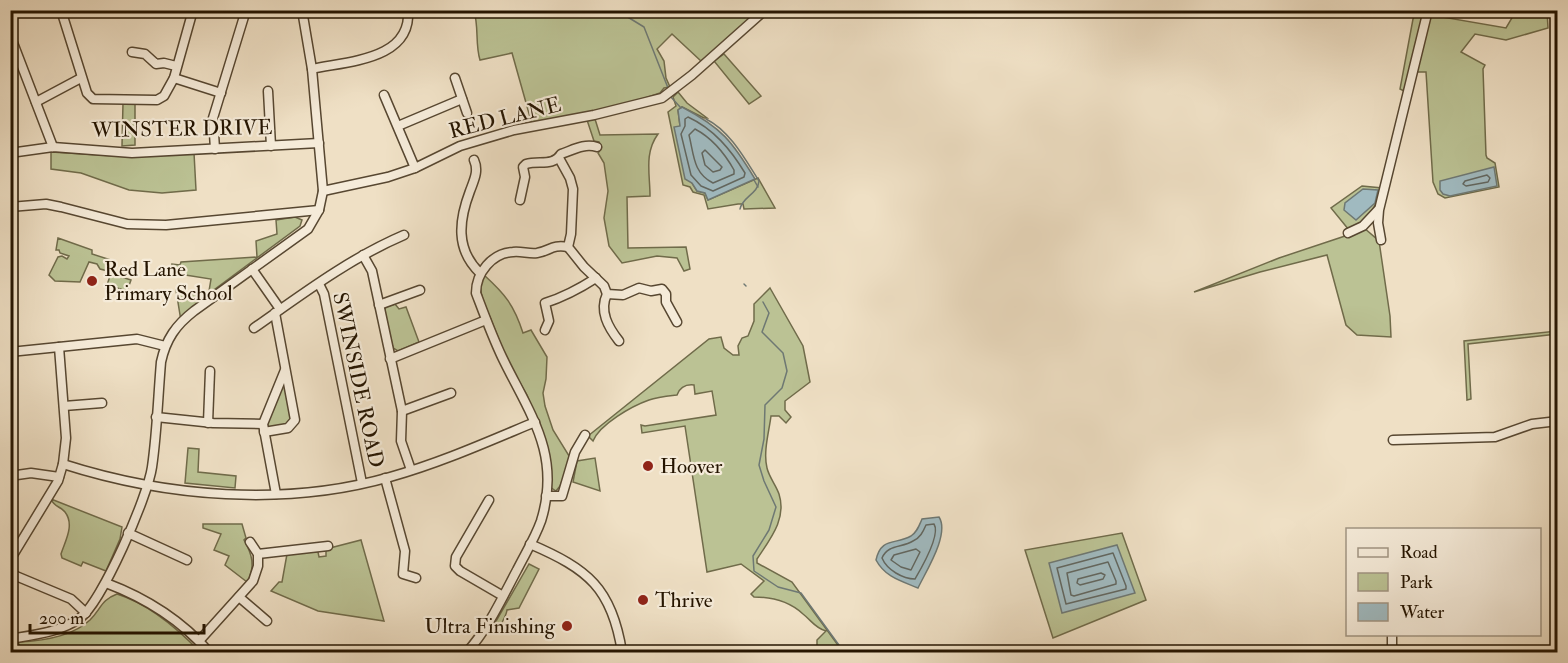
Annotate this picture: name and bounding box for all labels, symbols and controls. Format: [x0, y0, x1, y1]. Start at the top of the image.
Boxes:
street label: RED LANE [446, 91, 564, 145]
street label: WINSTER DRIVE [90, 114, 273, 144]
place label: Red Lane Primary School [104, 256, 233, 307]
marker: Red Lane Primary School [85, 274, 99, 288]
street label: SWINSIDE ROAD [326, 290, 390, 470]
place label: Hoover [660, 453, 723, 480]
marker: Hoover [641, 459, 655, 473]
legend [1346, 528, 1541, 636]
text: Road [1400, 541, 1438, 564]
text: Park [1400, 571, 1433, 594]
place label: Thrive [655, 587, 713, 614]
marker: Thrive [636, 593, 650, 607]
scale bar [30, 597, 204, 635]
text: Water [1399, 601, 1444, 624]
text: 200 m [39, 607, 84, 630]
place label: Ultra Finishing [425, 613, 556, 640]
marker: Ultra Finishing [560, 619, 574, 633]

